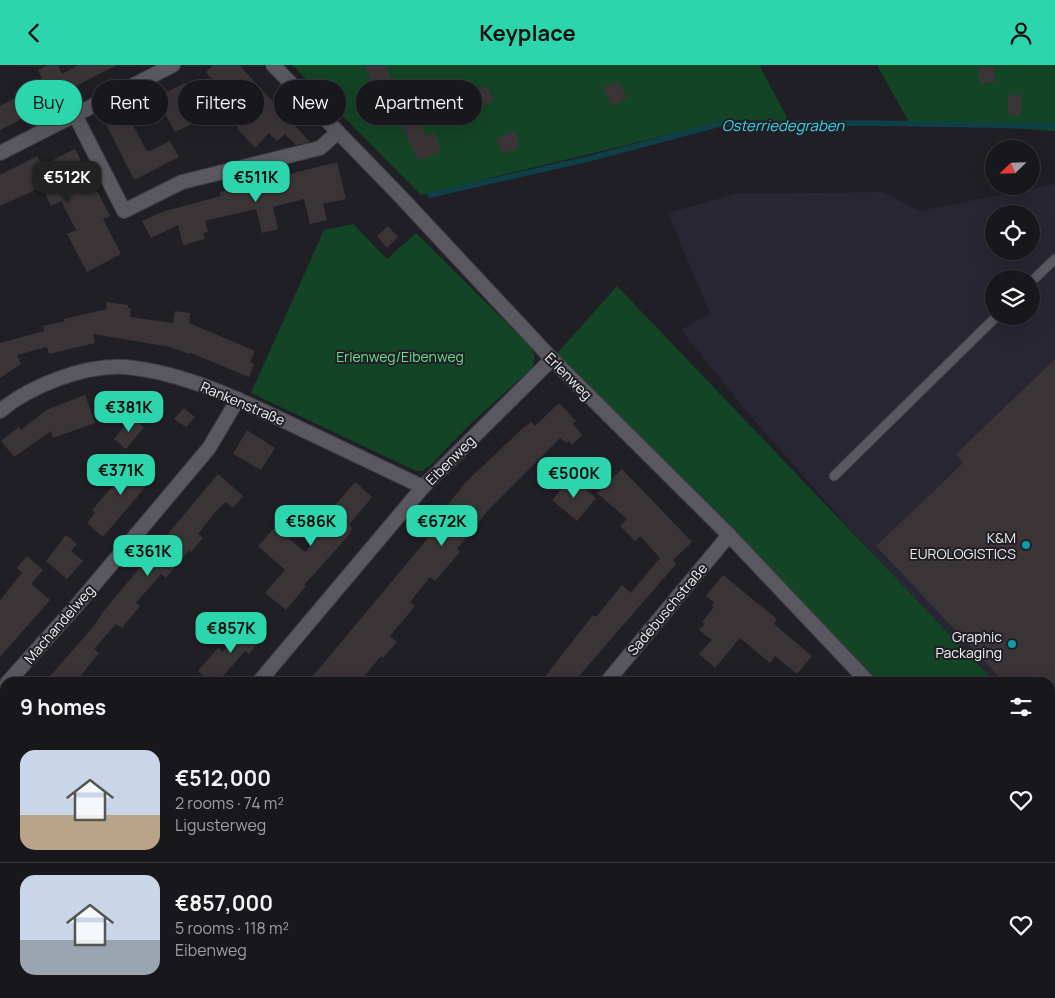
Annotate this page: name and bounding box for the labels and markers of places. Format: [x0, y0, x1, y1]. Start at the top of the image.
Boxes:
pin: €512K [32, 161, 102, 203]
pin: €511K [221, 161, 291, 203]
pin: €381K [94, 391, 164, 433]
pin: €371K [86, 453, 156, 496]
pin: €500K [539, 457, 609, 499]
pin: €586K [276, 505, 346, 547]
pin: €672K [407, 505, 477, 547]
place label: K&M EUROLOGISTICS [910, 528, 1016, 563]
pin: €361K [113, 535, 183, 577]
marker: K&M EUROLOGISTICS [1020, 539, 1032, 551]
pin: €857K [196, 611, 266, 654]
place label: Graphic Packaging [935, 627, 1002, 662]
marker: Graphic Packaging [1006, 638, 1018, 650]

